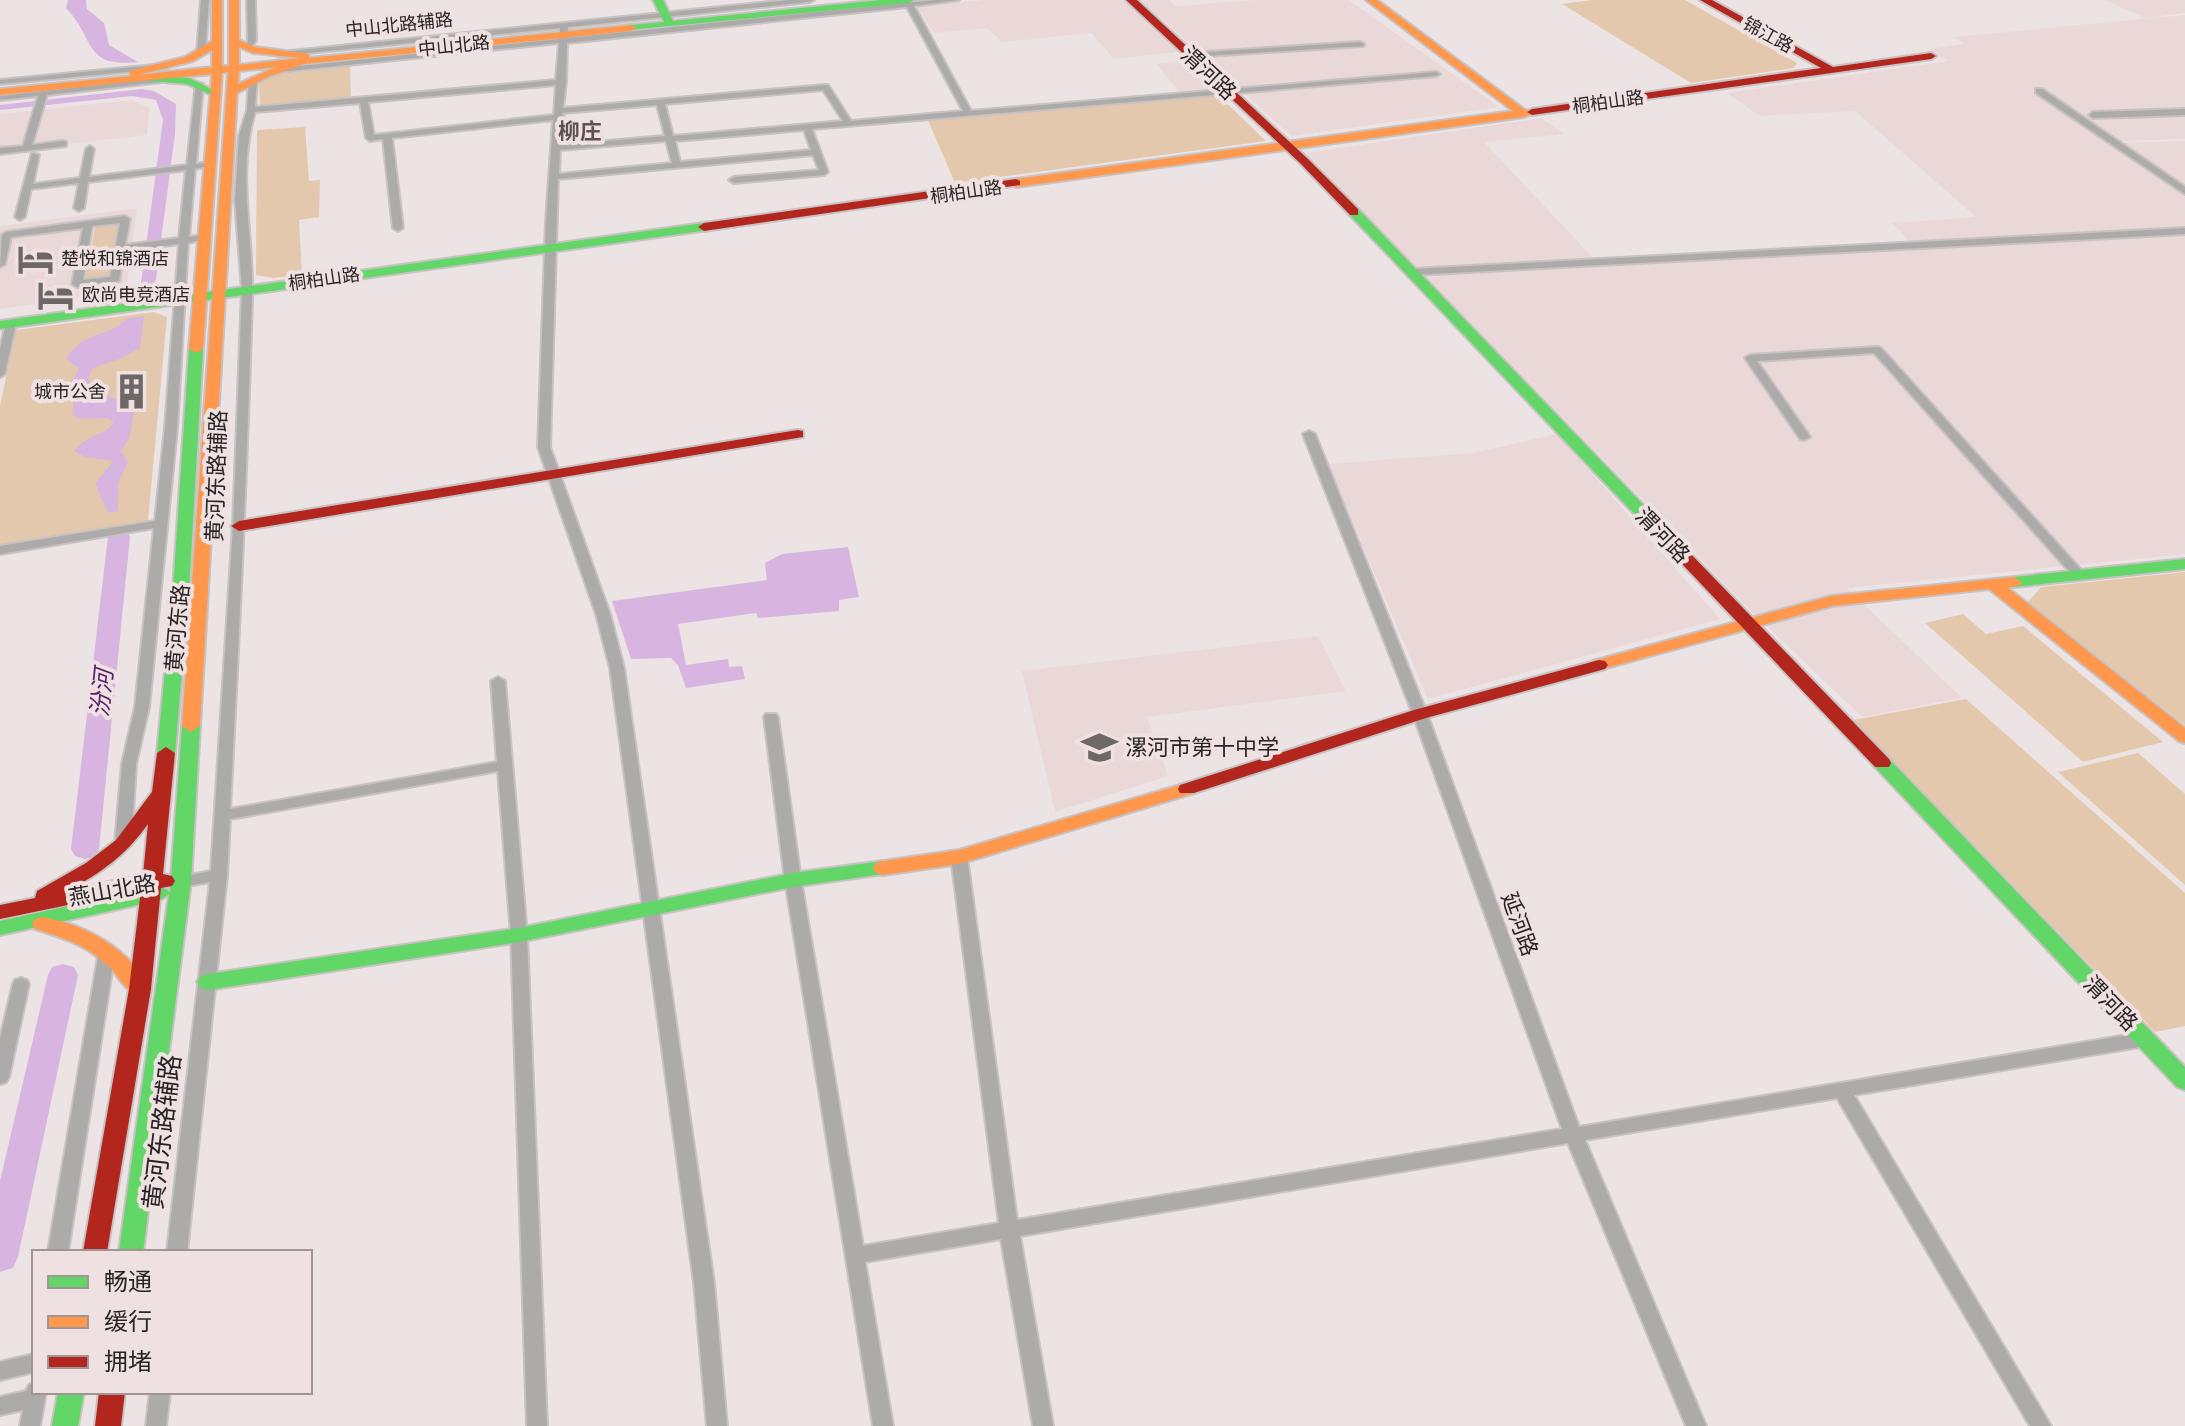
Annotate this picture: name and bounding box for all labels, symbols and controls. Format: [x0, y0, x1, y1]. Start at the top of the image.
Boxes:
street label: 中山北路辅路 [344, 9, 454, 41]
street label: 锦江路 [1740, 13, 1796, 57]
street label: 中山北路 [417, 32, 491, 60]
street label: 渭河路 [1176, 42, 1241, 105]
street label: 桐柏山路 [1571, 87, 1645, 117]
district label: 柳庄 [558, 119, 602, 144]
street label: 桐柏山路 [929, 177, 1003, 207]
hotel icon: 楚悦和锦酒店 [16, 240, 54, 278]
place label: 楚悦和锦酒店 [61, 249, 169, 269]
street label: 桐柏山路 [287, 264, 361, 294]
hotel icon: 欧尚电竞酒店 [37, 276, 75, 314]
place label: 欧尚电竞酒店 [82, 285, 190, 305]
building icon: 城市公舍 [113, 373, 151, 411]
place label: 城市公舍 [34, 382, 106, 402]
street label: 黄河东路辅路 [202, 410, 231, 542]
street label: 渭河路 [1631, 503, 1695, 568]
street label: 黄河东路 [161, 583, 194, 673]
water label: 汾河 [87, 664, 118, 718]
school or university icon: 漯河市第十中学 [1080, 728, 1118, 766]
place label: 漯河市第十中学 [1125, 735, 1279, 760]
street label: 燕山北路 [67, 871, 158, 910]
street label: 延河路 [1496, 889, 1543, 959]
street label: 渭河路 [2079, 971, 2143, 1036]
street label: 黄河东路辅路 [139, 1053, 186, 1211]
legend [32, 1250, 312, 1394]
text: 畅通 [104, 1269, 152, 1295]
text: 缓行 [104, 1309, 152, 1335]
text: 拥堵 [104, 1349, 152, 1375]

